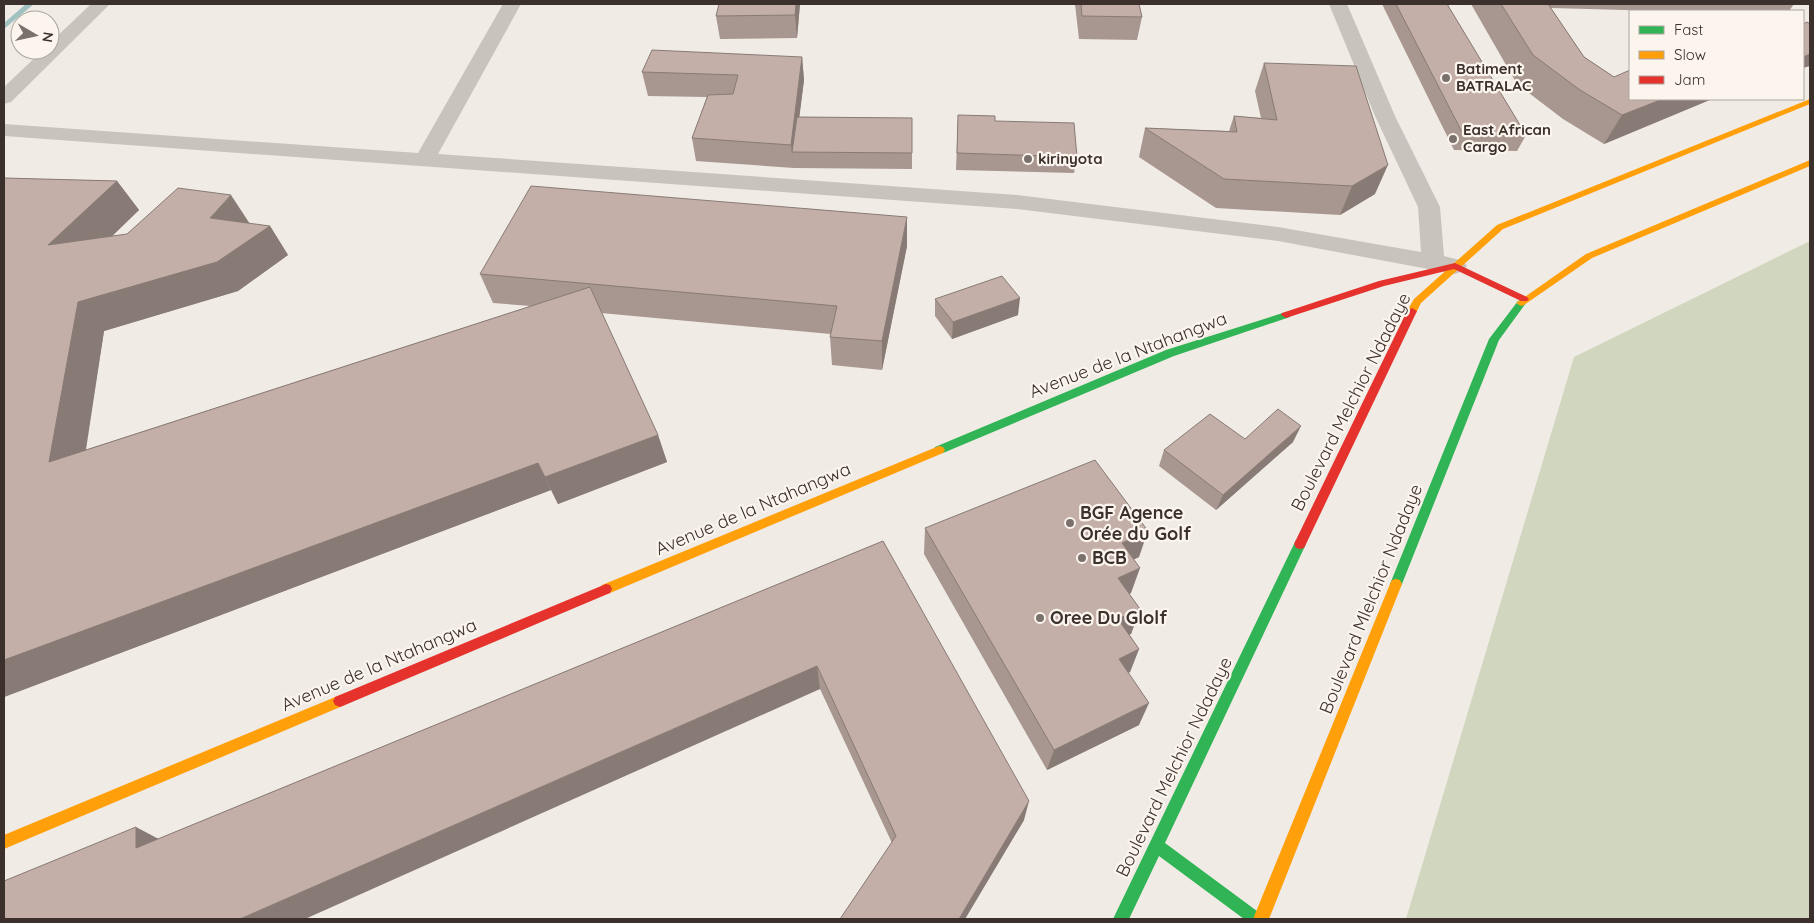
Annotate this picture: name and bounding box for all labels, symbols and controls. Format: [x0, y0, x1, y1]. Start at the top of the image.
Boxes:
north arrow [10, 10, 60, 60]
legend [1629, 10, 1804, 100]
text: Fast [1674, 20, 1703, 39]
text: N [38, 31, 58, 44]
text: Slow [1674, 45, 1706, 64]
place label: Batiment BATRALAC [1456, 59, 1532, 95]
text: Jam [1674, 70, 1705, 89]
marker: Batiment BATRALAC [1440, 72, 1452, 84]
place label: East African Cargo [1463, 120, 1551, 156]
marker: East African Cargo [1447, 133, 1459, 145]
place label: kirinyota [1038, 149, 1103, 168]
marker: kirinyota [1022, 153, 1034, 165]
street label: Boulevard Melchior Ndadaye [1285, 289, 1416, 515]
street label: Avenue de la Ntahangwa [1026, 306, 1230, 403]
street label: Avenue de la Ntahangwa [652, 457, 854, 560]
street label: Boulevard Mlelchior Ndadaye [1314, 481, 1427, 717]
place label: BGF Agence Orée du Golf [1080, 501, 1191, 545]
marker: BGF Agence Orée du Golf [1064, 517, 1076, 529]
place label: BCB [1092, 546, 1127, 569]
marker: BCB [1076, 552, 1088, 564]
place label: Oree Du Glolf [1050, 606, 1167, 629]
marker: Oree Du Glolf [1034, 612, 1046, 624]
street label: Avenue de la Ntahangwa [278, 613, 480, 716]
street label: Boulevard Melchior Ndadaye [1110, 653, 1237, 880]

